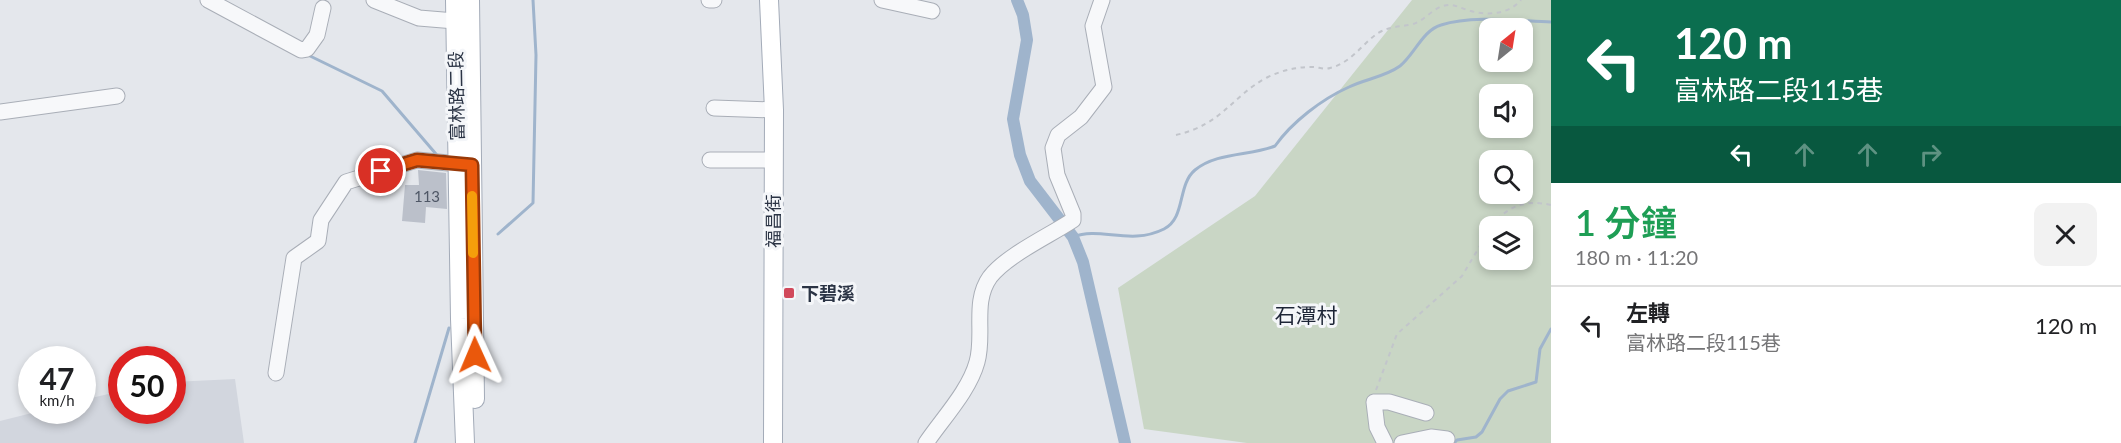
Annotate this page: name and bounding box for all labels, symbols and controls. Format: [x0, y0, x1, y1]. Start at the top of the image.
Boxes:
north arrow [1479, 18, 1533, 72]
map controls [1479, 18, 1533, 270]
text: 120 m [1674, 18, 1792, 68]
icon: left [1575, 24, 1653, 102]
street label: 富林路二段 [444, 51, 468, 141]
text: 富林路二段115巷 [1674, 73, 1883, 106]
button: sound [1479, 84, 1533, 138]
icon: left [1725, 138, 1758, 171]
icon: ahead [1788, 138, 1821, 171]
icon: ahead [1851, 138, 1884, 171]
icon: right [1914, 138, 1947, 171]
pin [355, 145, 406, 196]
button: search [1479, 150, 1533, 204]
icon: arrive [364, 154, 397, 187]
house number: 113 [414, 187, 440, 205]
street label: 福昌街 [762, 194, 784, 248]
text: 1 分鐘 [1575, 200, 1677, 244]
button: close [2034, 203, 2097, 266]
button: layers [1479, 216, 1533, 270]
text: 180 m · 11:20 [1575, 245, 1698, 269]
place label: 下碧溪 [801, 282, 855, 304]
marker: 下碧溪 [782, 286, 796, 300]
text: 左轉 [1626, 299, 1670, 326]
district label: 石潭村 [1275, 302, 1338, 327]
icon: left [1575, 309, 1608, 342]
text: 120 m [2035, 312, 2097, 339]
position arrow [443, 323, 507, 387]
text: 富林路二段115巷 [1626, 330, 1781, 354]
speed limit sign: 50 [108, 346, 186, 424]
text: 47 [40, 360, 74, 396]
text: km/h [39, 391, 75, 409]

